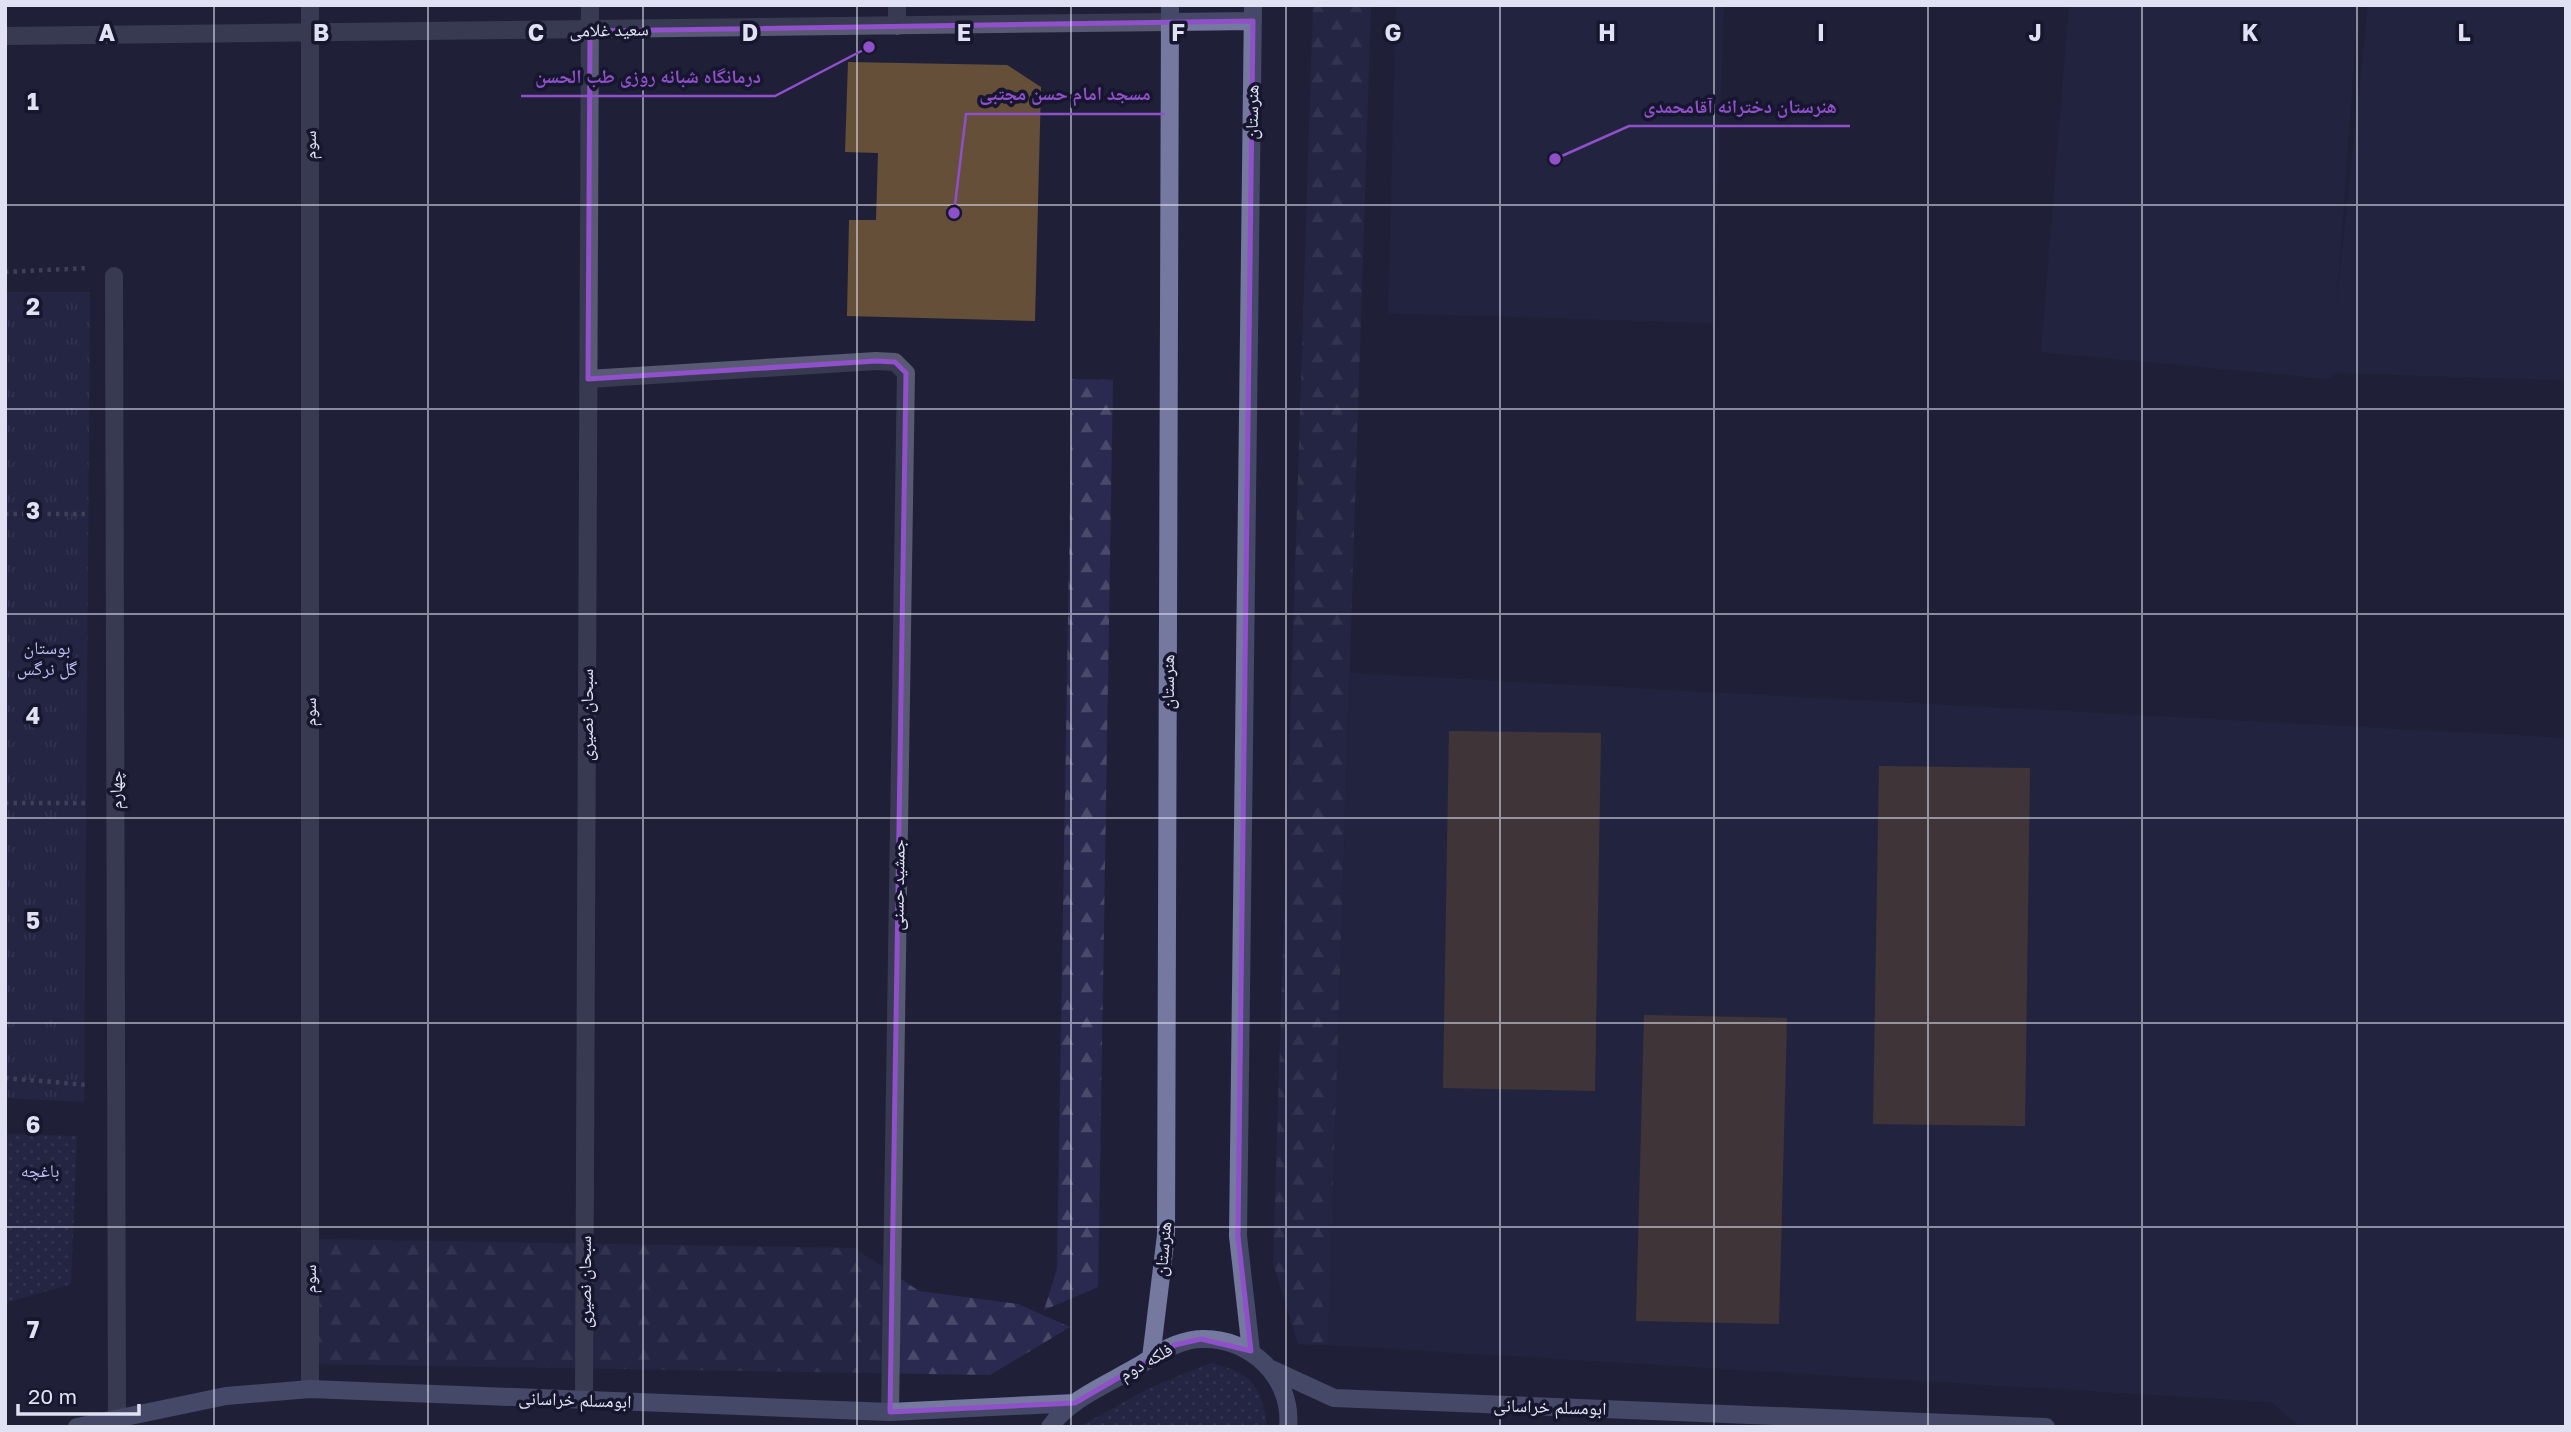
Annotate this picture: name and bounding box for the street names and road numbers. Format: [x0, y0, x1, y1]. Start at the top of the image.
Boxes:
street label: سعید غلامی [569, 17, 649, 42]
street label: هنرستان [1240, 84, 1263, 140]
street label: سوم [298, 130, 322, 160]
street label: هنرستان [1156, 654, 1179, 710]
street label: سبحان نصیری [575, 669, 598, 761]
street label: سوم [298, 697, 322, 727]
street label: چهارم [104, 771, 128, 809]
street label: جمشید حسنی [885, 839, 910, 931]
street label: هنرستان [1149, 1221, 1176, 1277]
street label: سبحان نصیری [573, 1236, 596, 1328]
street label: سوم [298, 1264, 322, 1294]
street label: فلکه دوم [1115, 1338, 1177, 1386]
street label: ابومسلم خراسانی [518, 1386, 632, 1414]
street label: ابومسلم خراسانی [1493, 1393, 1607, 1421]

